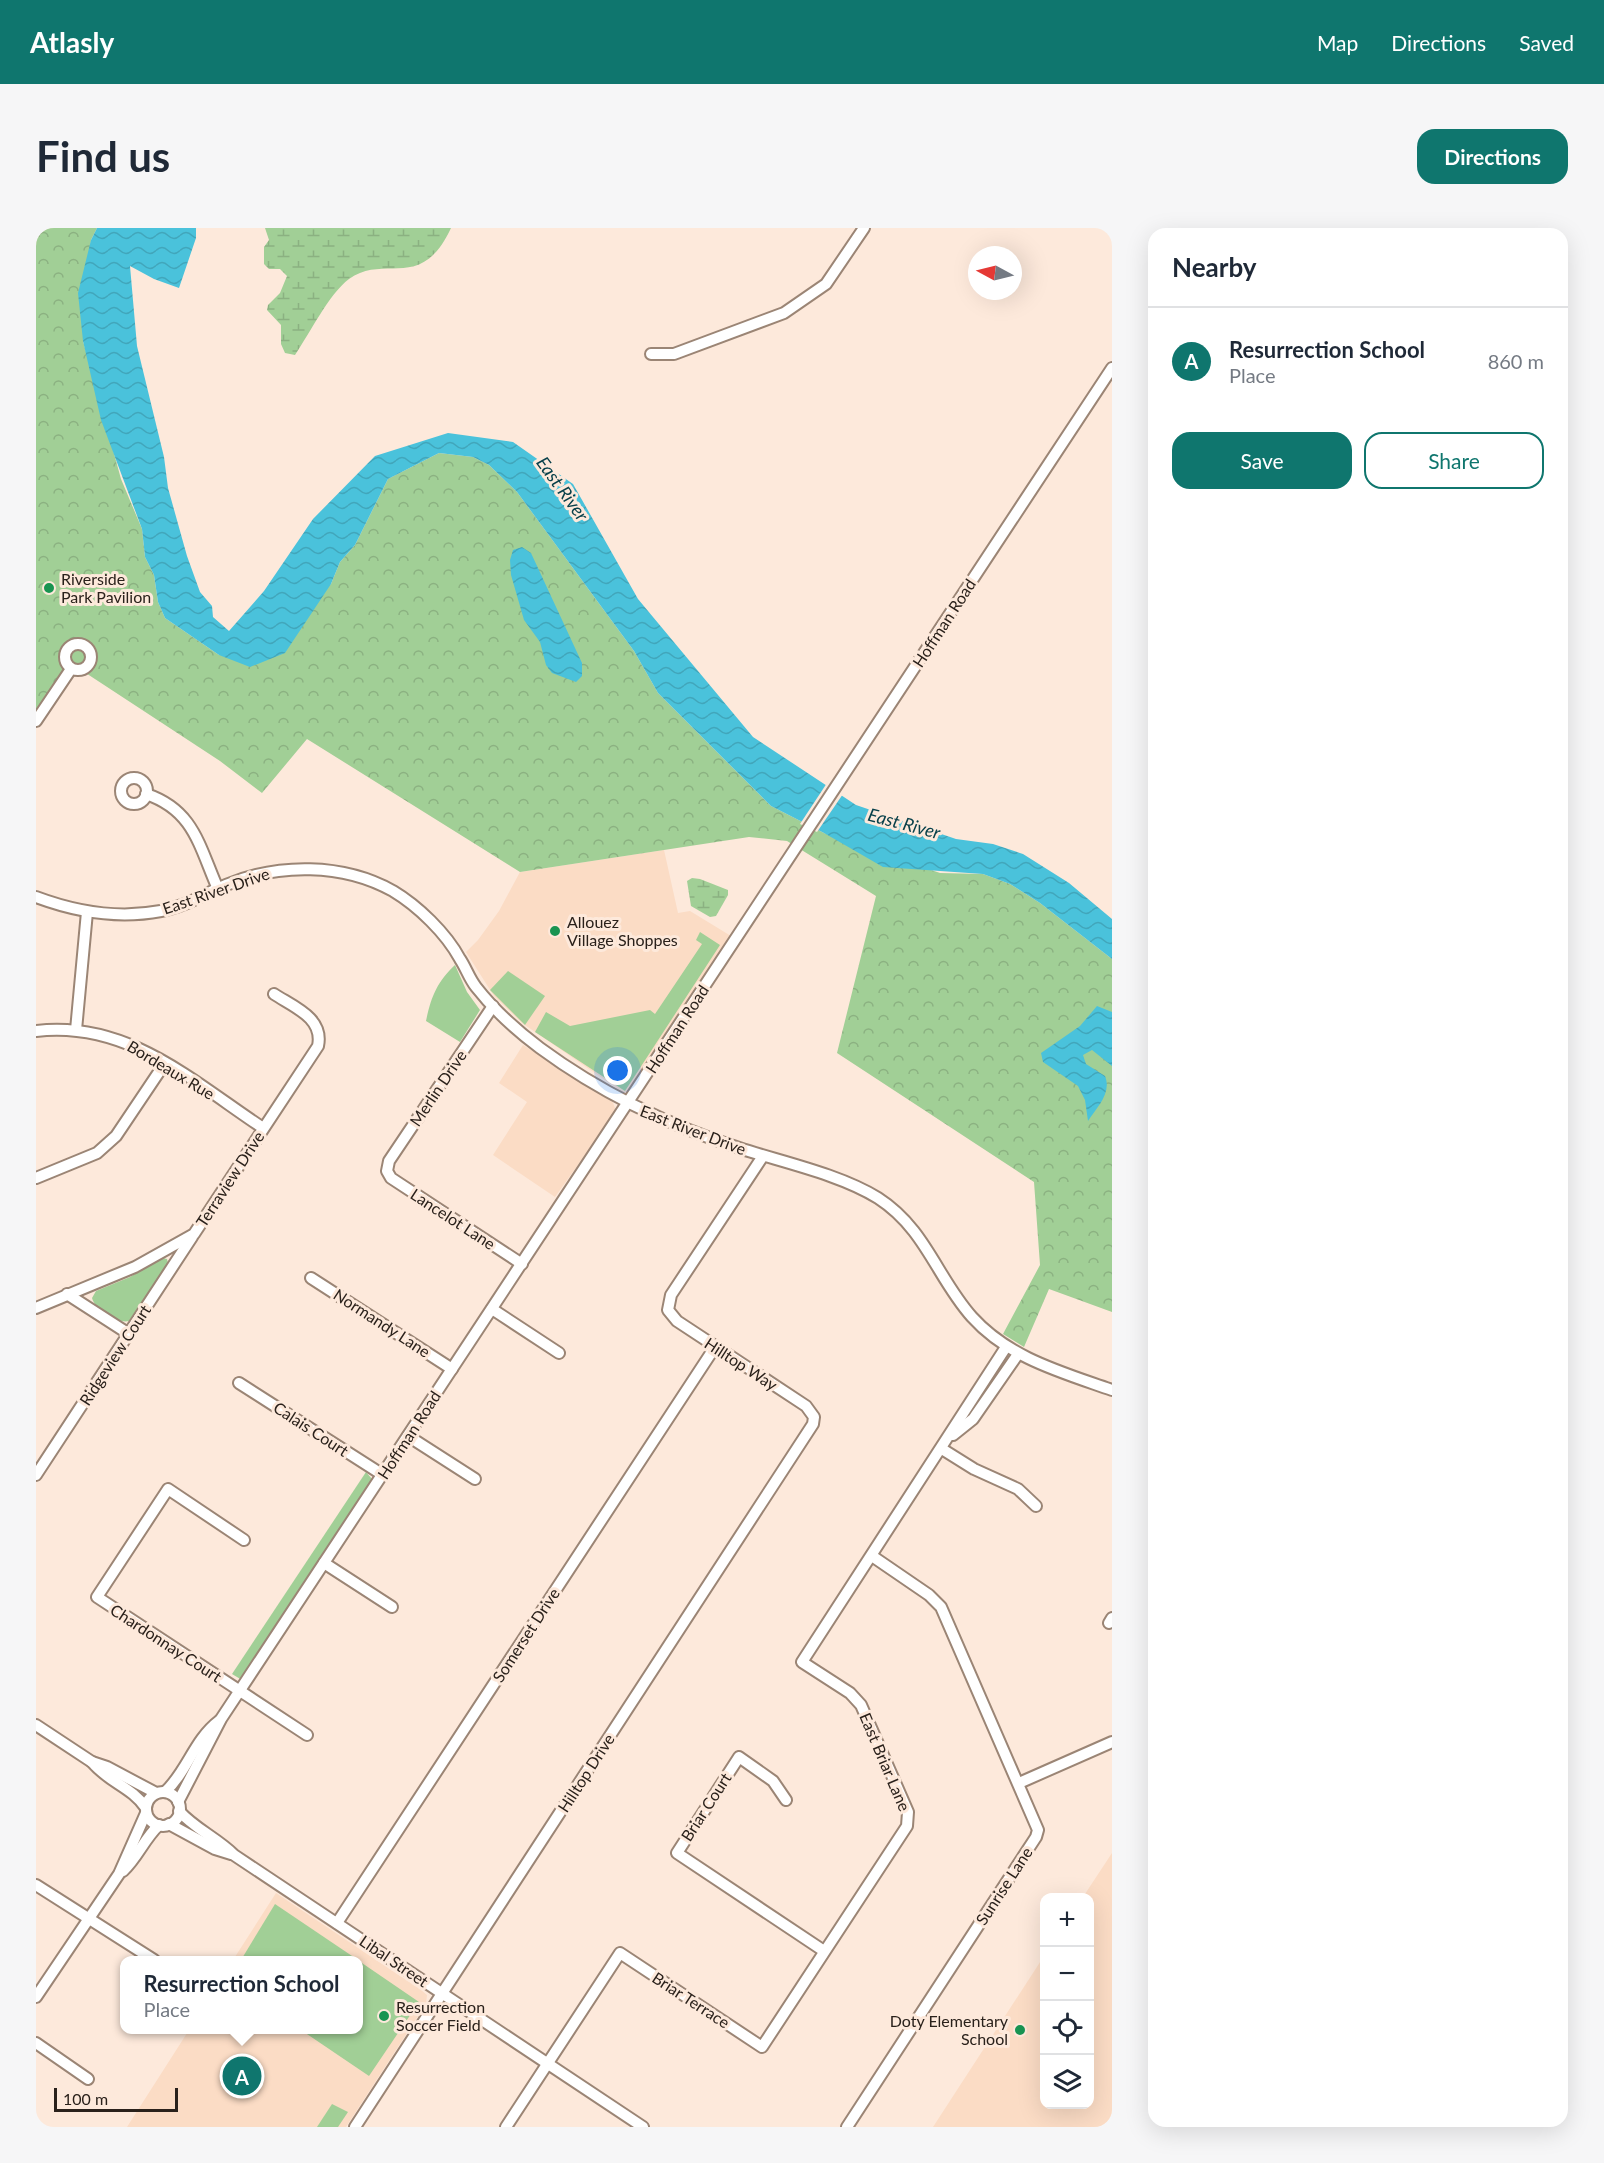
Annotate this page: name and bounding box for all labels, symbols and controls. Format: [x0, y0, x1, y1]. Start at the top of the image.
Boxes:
text: Atlasly [30, 25, 114, 59]
text: Map [1317, 30, 1358, 55]
text: Directions [1391, 30, 1486, 55]
text: Saved [1519, 30, 1574, 55]
button: Directions [1417, 129, 1568, 184]
text: Find us [36, 131, 170, 181]
north arrow [968, 246, 1022, 300]
text: Nearby [1172, 251, 1257, 283]
text: Resurrection School [1229, 336, 1425, 363]
text: A [1185, 349, 1198, 373]
text: 860 m [1488, 349, 1544, 373]
text: Place [1229, 363, 1276, 387]
button: Save [1172, 432, 1352, 489]
button: Share [1364, 432, 1544, 489]
water label: East River [532, 452, 594, 525]
place label: Riverside Park Pavilion [61, 569, 151, 606]
street label: Hoffman Road [908, 575, 979, 670]
marker: Riverside Park Pavilion [42, 581, 56, 595]
water label: East River [866, 803, 944, 843]
street label: East River Drive [160, 863, 272, 918]
place label: Allouez Village Shoppes [567, 912, 678, 949]
marker: Allouez Village Shoppes [548, 924, 562, 938]
street label: Hoffman Road [641, 981, 712, 1076]
street label: Bordeaux Rue [124, 1036, 218, 1103]
street label: Merlin Drive [405, 1046, 470, 1129]
your location [603, 1056, 632, 1085]
street label: East River Drive [638, 1101, 749, 1158]
street label: Terraview Drive [192, 1127, 268, 1230]
street label: Lancelot Lane [407, 1184, 499, 1253]
street label: Normandy Lane [330, 1284, 434, 1361]
street label: Ridgeview Court [75, 1301, 154, 1409]
street label: Hilltop Way [701, 1333, 782, 1394]
street label: Hoffman Road [373, 1387, 444, 1482]
street label: Calais Court [270, 1397, 352, 1460]
street label: Somerset Drive [488, 1584, 563, 1685]
street label: Chardonnay Court [107, 1600, 226, 1686]
street label: East Briar Lane [856, 1710, 915, 1814]
street label: Hilltop Drive [553, 1730, 618, 1815]
street label: Briar Court [677, 1769, 735, 1844]
street label: Sunrise Lane [971, 1843, 1036, 1928]
map controls [1040, 1893, 1094, 2109]
button: + [1040, 1893, 1094, 1947]
street label: Libal Street [356, 1931, 433, 1991]
button: − [1040, 1947, 1094, 2001]
popup [120, 1956, 363, 2034]
street label: Briar Terrace [649, 1968, 733, 2032]
text: Resurrection School [143, 1970, 340, 1997]
text: Place [143, 1997, 190, 2021]
place label: Resurrection Soccer Field [396, 1997, 485, 2034]
button: locate [1040, 2001, 1094, 2055]
marker: Resurrection Soccer Field [377, 2009, 391, 2023]
place label: Doty Elementary School [890, 2011, 1009, 2048]
marker: Doty Elementary School [1013, 2023, 1027, 2037]
pin: A [222, 2054, 262, 2098]
button: layers [1040, 2055, 1094, 2109]
scale bar [54, 2085, 178, 2112]
text: 100 m [63, 2089, 108, 2108]

